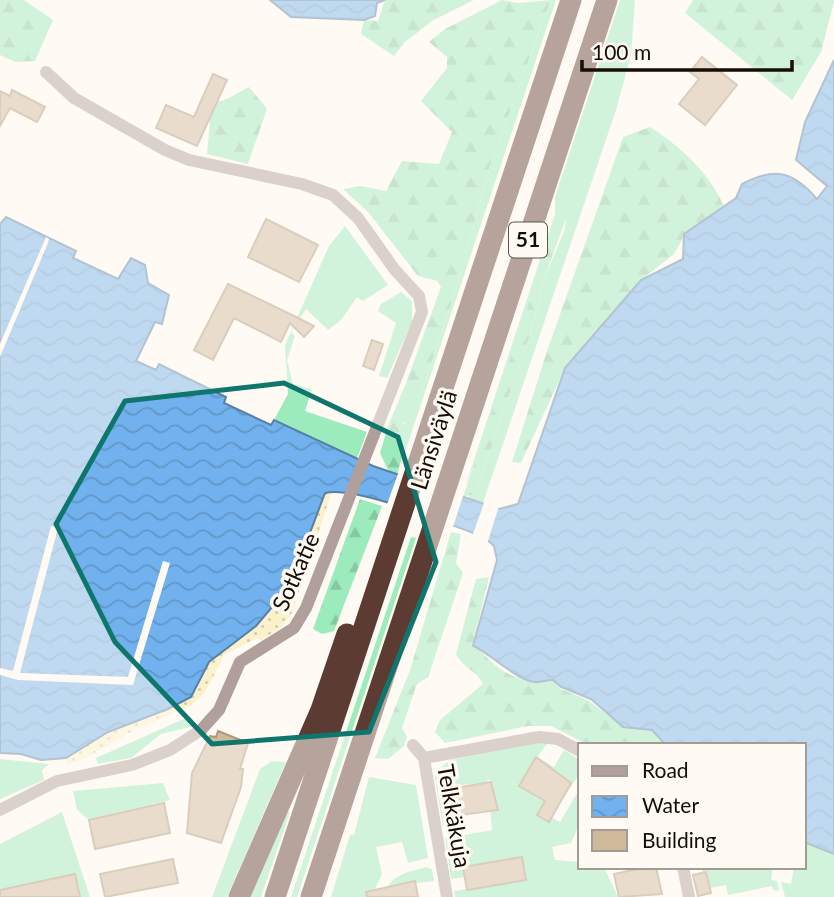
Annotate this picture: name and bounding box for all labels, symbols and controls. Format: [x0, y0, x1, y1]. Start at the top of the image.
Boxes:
scale bar [582, 28, 792, 72]
text: 100 m [592, 39, 651, 64]
road number: 51 [509, 222, 547, 258]
street label: Länsiväylä [404, 386, 462, 493]
street label: Sotkatie [265, 528, 325, 615]
legend [578, 743, 806, 869]
text: Road [642, 757, 689, 782]
street label: Telkkäkuja [432, 762, 478, 870]
text: Water [642, 792, 699, 817]
text: Building [642, 827, 717, 852]

